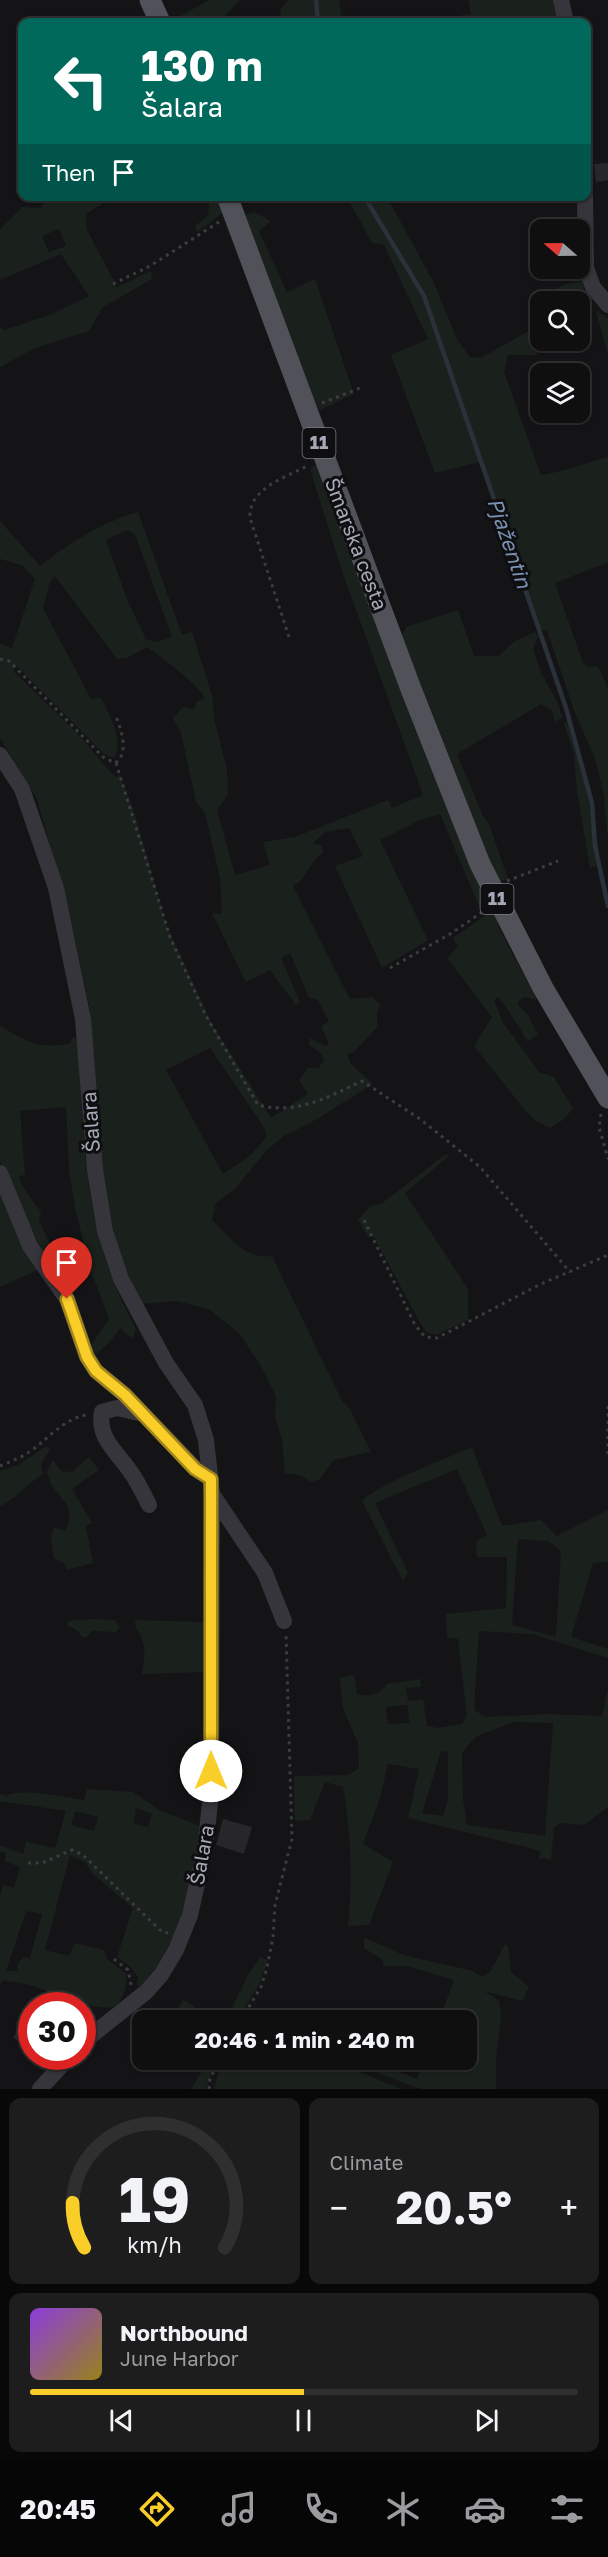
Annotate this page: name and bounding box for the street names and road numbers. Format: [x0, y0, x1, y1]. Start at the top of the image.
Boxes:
road number: 11 [302, 428, 336, 458]
street label: Šmarska cesta [321, 474, 393, 613]
road number: 11 [480, 884, 514, 914]
street label: Šalara [76, 1091, 104, 1153]
street label: Šalara [184, 1823, 218, 1887]

